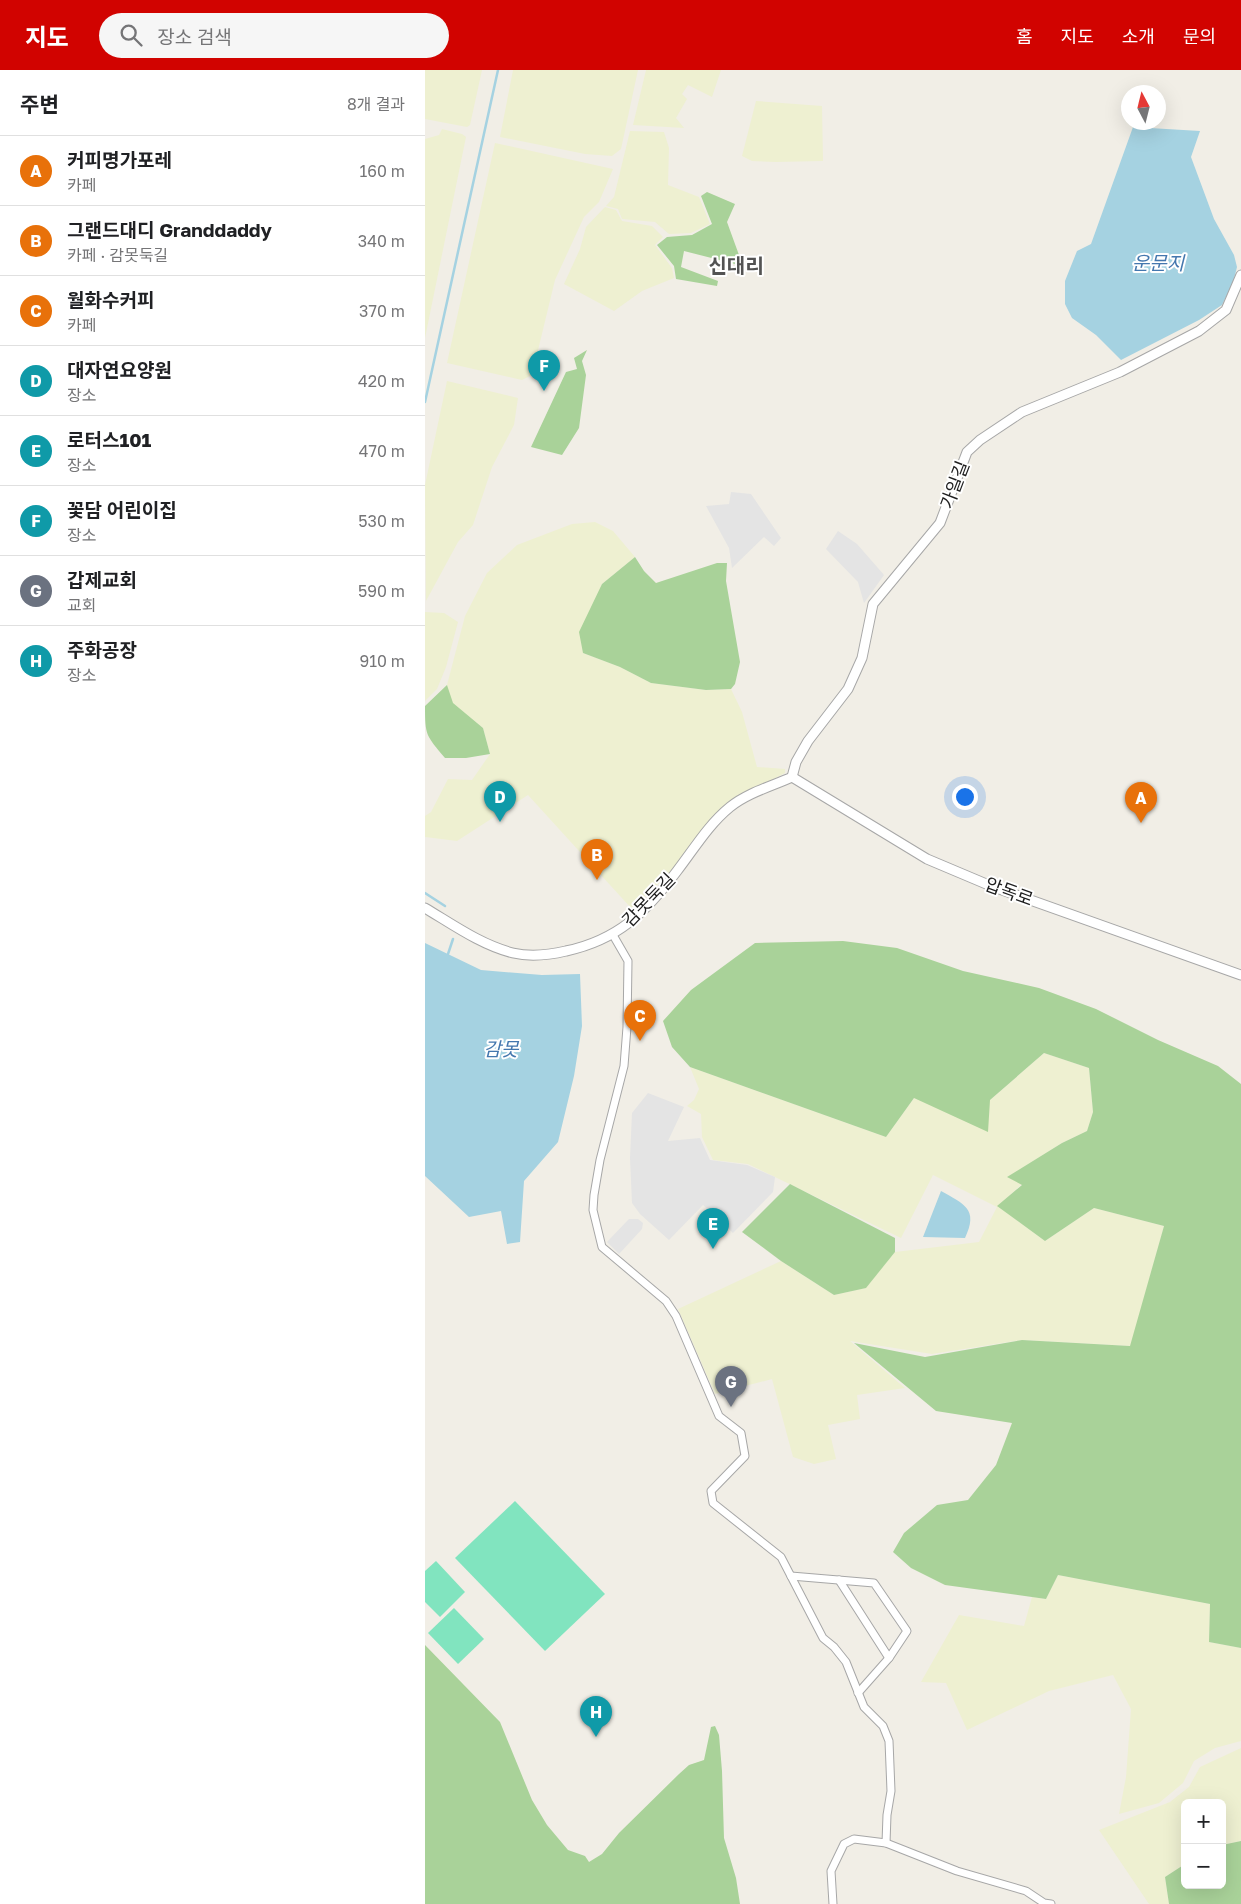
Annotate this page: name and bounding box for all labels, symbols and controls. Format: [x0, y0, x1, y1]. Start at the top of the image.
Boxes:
search box [99, 13, 449, 58]
icon: search [117, 21, 145, 49]
text: 지도 [25, 22, 69, 51]
text: 장소 검색 [157, 25, 232, 48]
text: 홈 [1016, 25, 1033, 47]
text: 지도 [1061, 25, 1094, 47]
text: 소개 [1122, 25, 1155, 47]
text: 문의 [1183, 25, 1216, 47]
north arrow [1121, 85, 1166, 130]
text: 주변 [20, 91, 59, 117]
text: 8개 결과 [347, 94, 405, 114]
text: 커피명가포레 [67, 148, 172, 171]
text: A [30, 161, 42, 181]
text: 160 m [359, 161, 405, 181]
text: 카페 [67, 175, 96, 195]
text: 그랜드대디 Granddaddy [67, 218, 272, 241]
text: B [30, 231, 42, 251]
text: 340 m [358, 231, 405, 251]
text: 카페 · 감못둑길 [67, 245, 168, 265]
water label: 운문지 [1132, 251, 1186, 274]
district label: 신대리 [708, 253, 764, 277]
text: 월화수커피 [67, 288, 154, 311]
text: C [30, 301, 42, 321]
text: 370 m [359, 301, 405, 321]
text: 카페 [67, 315, 96, 335]
pin: F [528, 350, 560, 391]
text: 대자연요양원 [67, 358, 172, 381]
text: D [30, 371, 42, 391]
text: 420 m [358, 371, 405, 391]
text: 장소 [67, 385, 96, 405]
text: 로터스101 [67, 428, 151, 451]
text: E [31, 441, 41, 461]
text: 470 m [359, 441, 405, 461]
text: 장소 [67, 455, 96, 475]
street label: 가일길 [935, 458, 973, 512]
text: 꽃담 어린이집 [67, 498, 177, 521]
text: F [31, 511, 41, 531]
text: 530 m [358, 511, 405, 531]
text: 장소 [67, 525, 96, 545]
text: 갑제교회 [67, 568, 137, 591]
text: G [30, 581, 42, 601]
text: 590 m [358, 581, 405, 601]
text: 교회 [67, 595, 96, 615]
text: 주화공장 [67, 638, 137, 661]
text: H [30, 651, 42, 671]
text: 910 m [359, 651, 405, 671]
text: 장소 [67, 665, 96, 685]
pin: D [484, 781, 516, 822]
pin: A [1125, 782, 1157, 823]
your location [952, 784, 978, 810]
pin: B [581, 839, 613, 880]
street label: 감못둑길 [617, 868, 679, 931]
street label: 압독로 [982, 872, 1036, 910]
pin: C [624, 1000, 656, 1041]
water label: 감못 [484, 1037, 520, 1060]
pin: E [697, 1208, 729, 1249]
pin: G [715, 1366, 747, 1407]
pin: H [580, 1696, 612, 1737]
map controls [1181, 1799, 1226, 1889]
button: + [1181, 1799, 1226, 1844]
button: − [1181, 1844, 1226, 1889]

